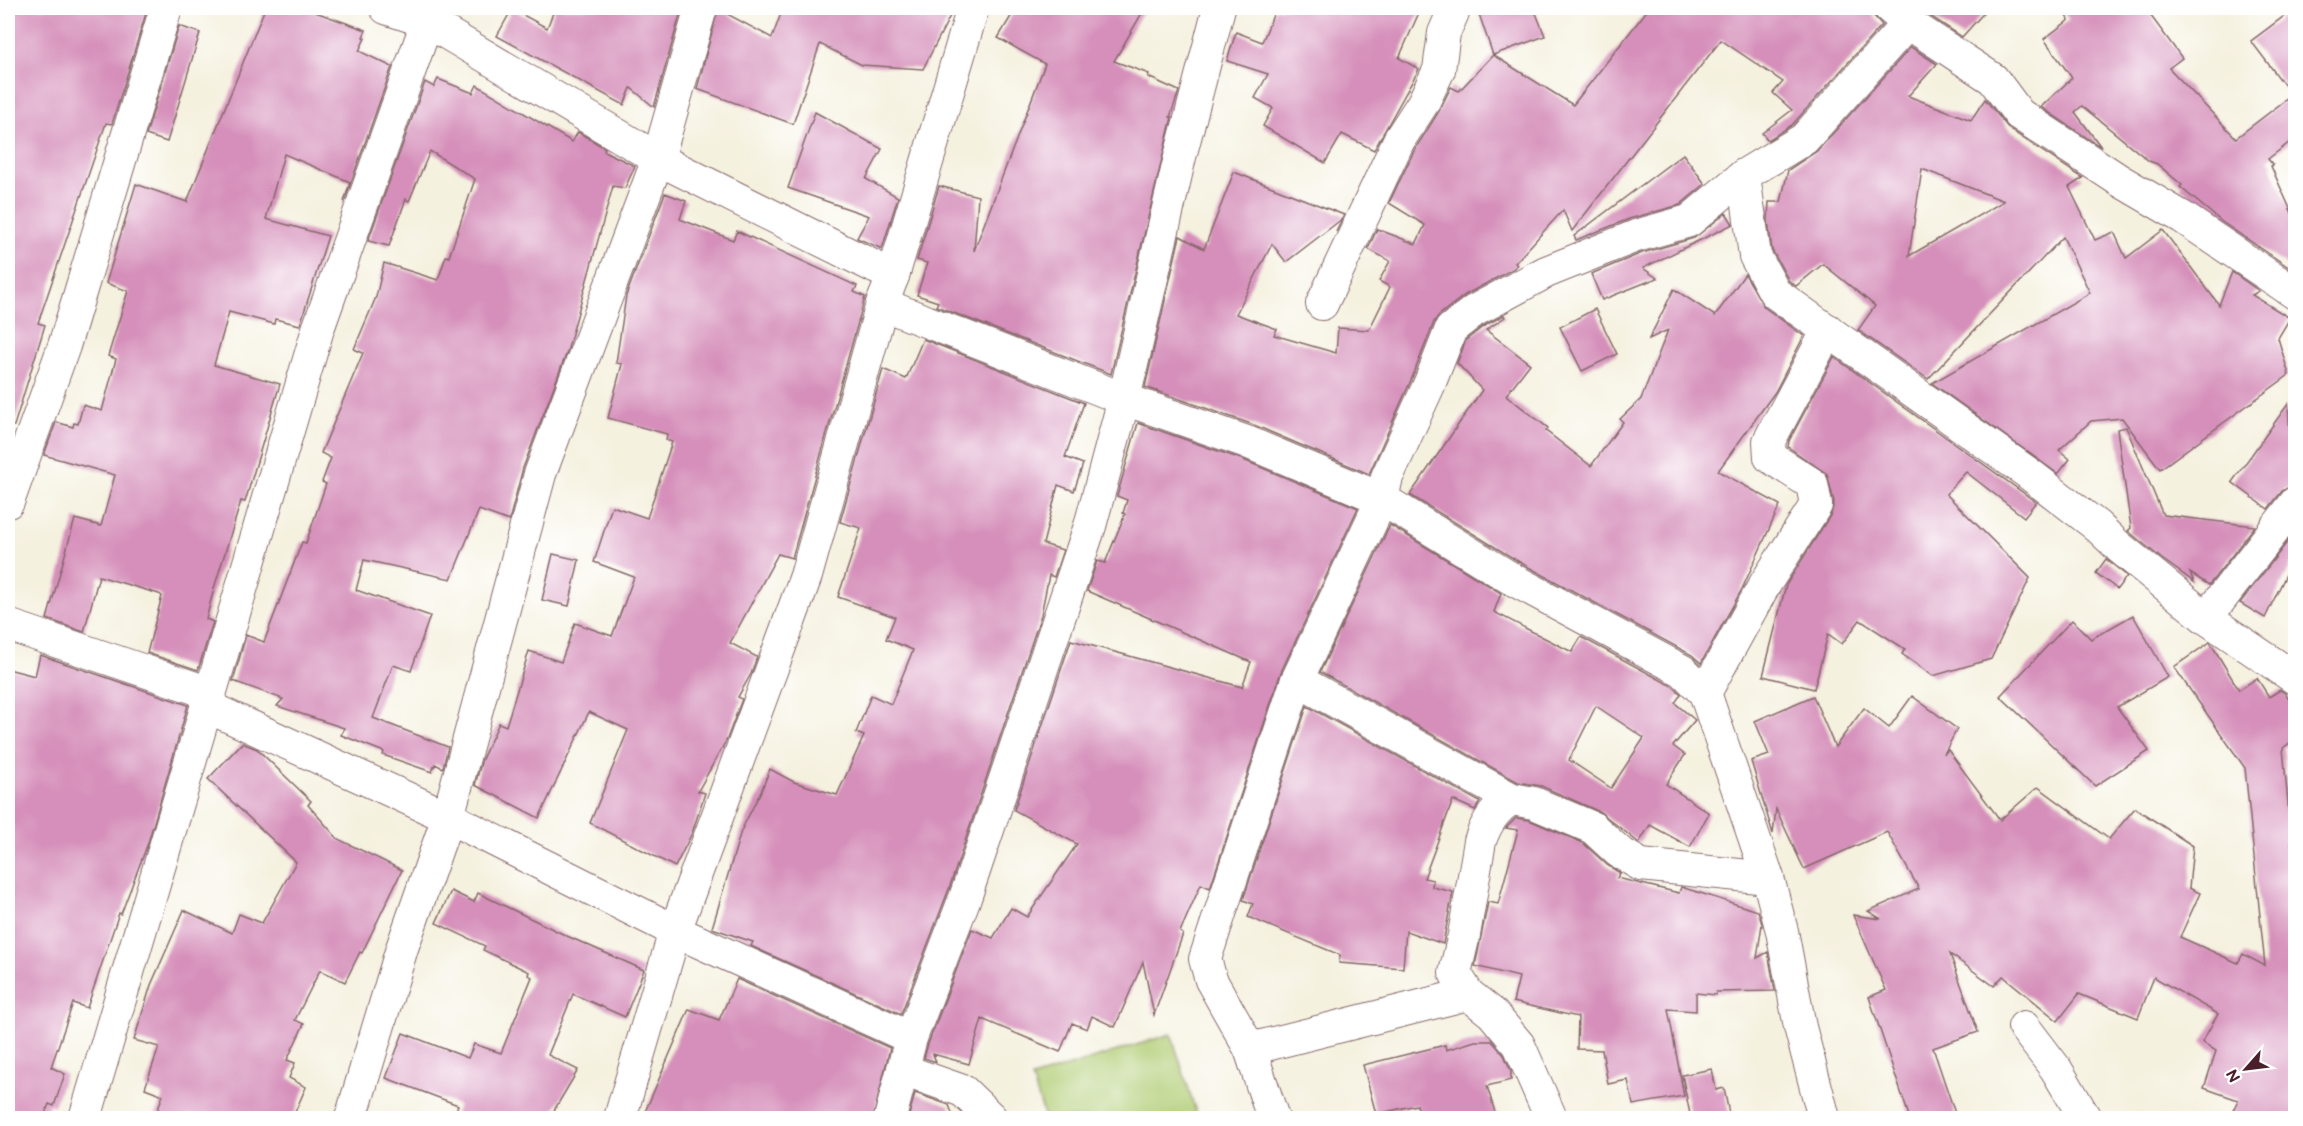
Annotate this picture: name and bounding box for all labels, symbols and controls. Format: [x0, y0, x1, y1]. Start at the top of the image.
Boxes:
north arrow [2216, 1039, 2276, 1099]
text: N [2223, 1066, 2245, 1085]

